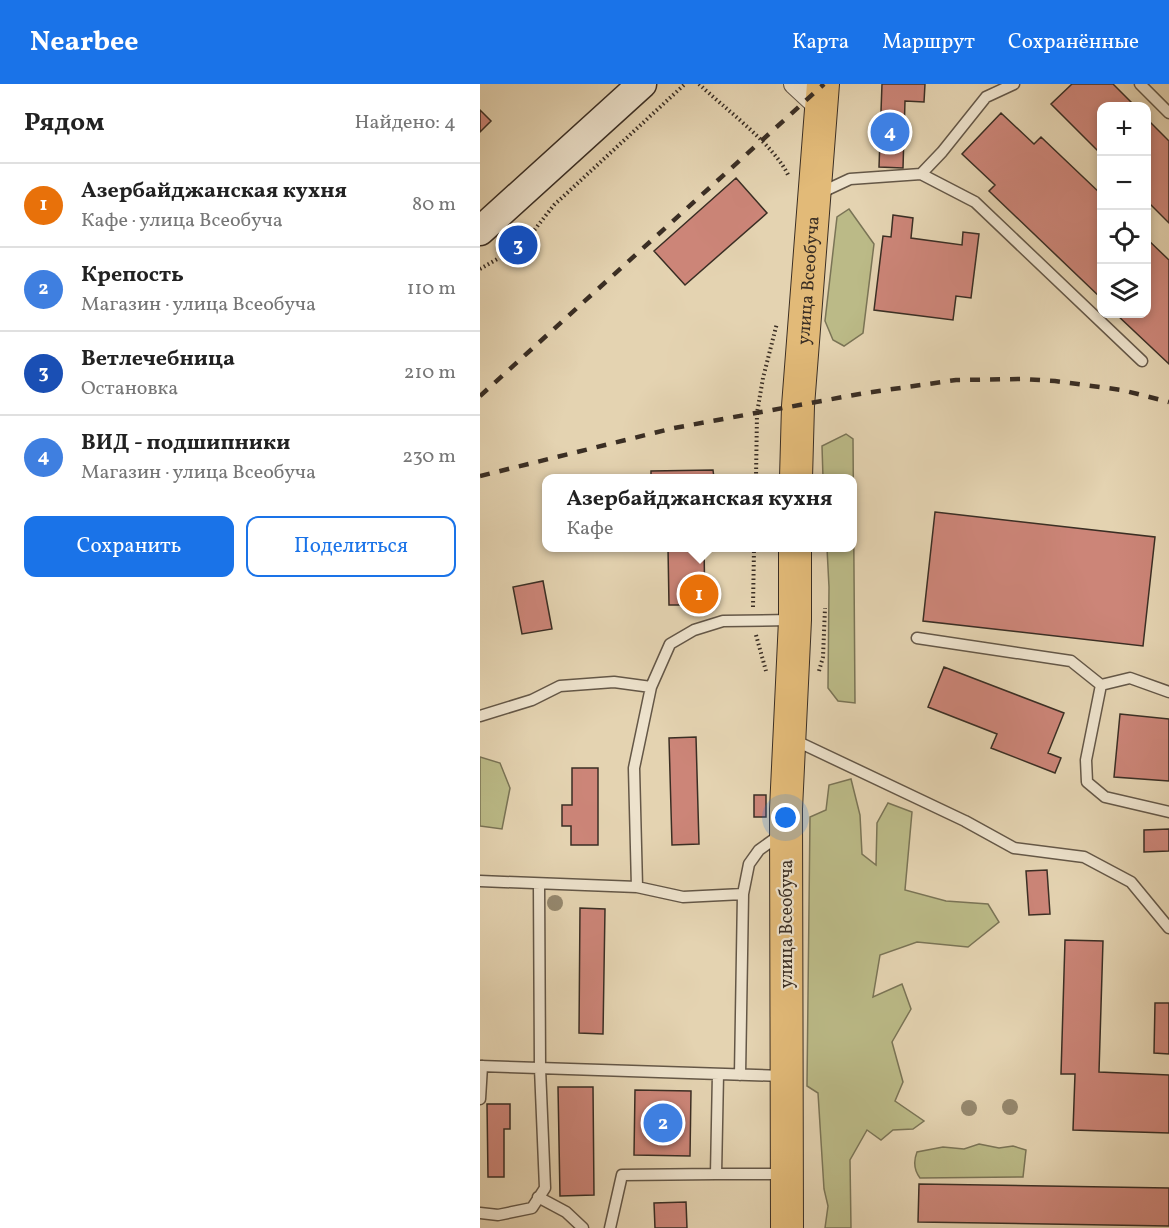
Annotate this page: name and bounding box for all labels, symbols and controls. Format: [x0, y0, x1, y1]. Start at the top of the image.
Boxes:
text: Nearbee [30, 23, 139, 62]
text: Карта [792, 28, 849, 57]
text: Маршрут [882, 28, 975, 57]
text: Сохранённые [1008, 28, 1139, 57]
map controls [1097, 102, 1151, 318]
button: + [1097, 102, 1151, 156]
text: Рядом [24, 105, 104, 141]
text: Найдено: 4 [355, 109, 456, 137]
pin: 4 [870, 110, 910, 154]
button: − [1097, 156, 1151, 210]
text: Азербайджанская кухня [81, 176, 347, 207]
text: 1 [39, 191, 48, 219]
text: 80 m [412, 191, 456, 219]
text: Кафе · улица Всеобуча [81, 207, 283, 235]
button: locate [1097, 210, 1151, 264]
street label: улица Всеобуча [792, 215, 827, 346]
pin: 3 [498, 222, 537, 268]
text: Крепость [81, 260, 184, 291]
button: layers [1097, 264, 1151, 318]
text: 2 [38, 275, 49, 303]
text: 110 m [407, 275, 456, 303]
text: Магазин · улица Всеобуча [81, 291, 316, 319]
text: Ветлечебница [81, 344, 235, 375]
text: 3 [38, 359, 49, 387]
text: 210 m [404, 359, 456, 387]
text: Остановка [81, 375, 178, 403]
text: ВИД - подшипники [81, 428, 290, 459]
text: 4 [37, 443, 50, 471]
text: 230 m [402, 443, 456, 471]
text: Магазин · улица Всеобуча [81, 459, 316, 487]
popup [542, 474, 857, 552]
text: Азербайджанская кухня [566, 484, 833, 515]
text: Кафе [566, 515, 613, 543]
button: Сохранить [24, 516, 234, 577]
button: Поделиться [246, 516, 456, 577]
pin: 1 [680, 572, 718, 616]
your location [771, 803, 800, 832]
street label: улица Всеобуча [775, 859, 800, 988]
pin: 2 [644, 1100, 682, 1146]

